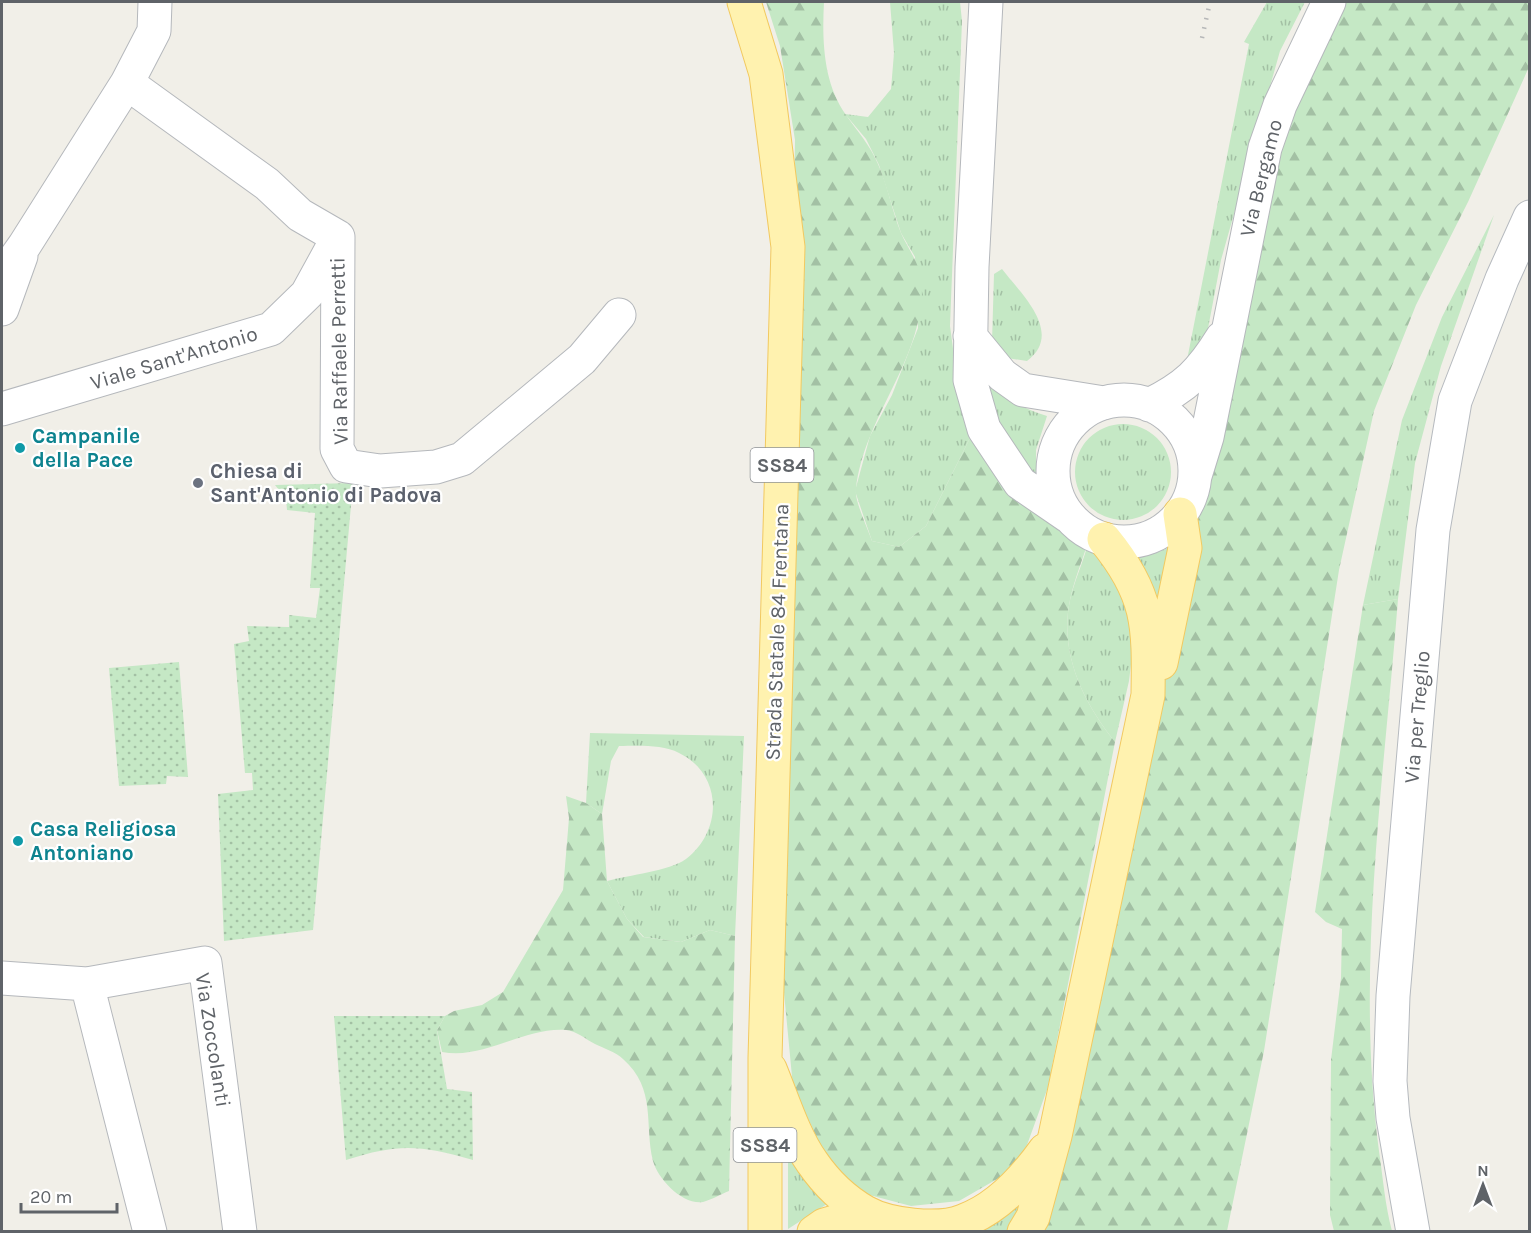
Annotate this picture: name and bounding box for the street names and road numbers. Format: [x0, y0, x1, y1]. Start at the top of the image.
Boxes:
street label: Via Bergamo [1235, 117, 1287, 239]
street label: Via Raffaele Perretti [325, 257, 353, 445]
street label: Viale Sant'Antonio [88, 321, 260, 395]
road number: SS84 [750, 448, 814, 482]
street label: Strada Statale 84 Frentana [761, 503, 793, 761]
street label: Via per Treglio [1399, 650, 1435, 784]
street label: Via Zoccolanti [191, 971, 235, 1109]
road number: SS84 [734, 1128, 796, 1162]

